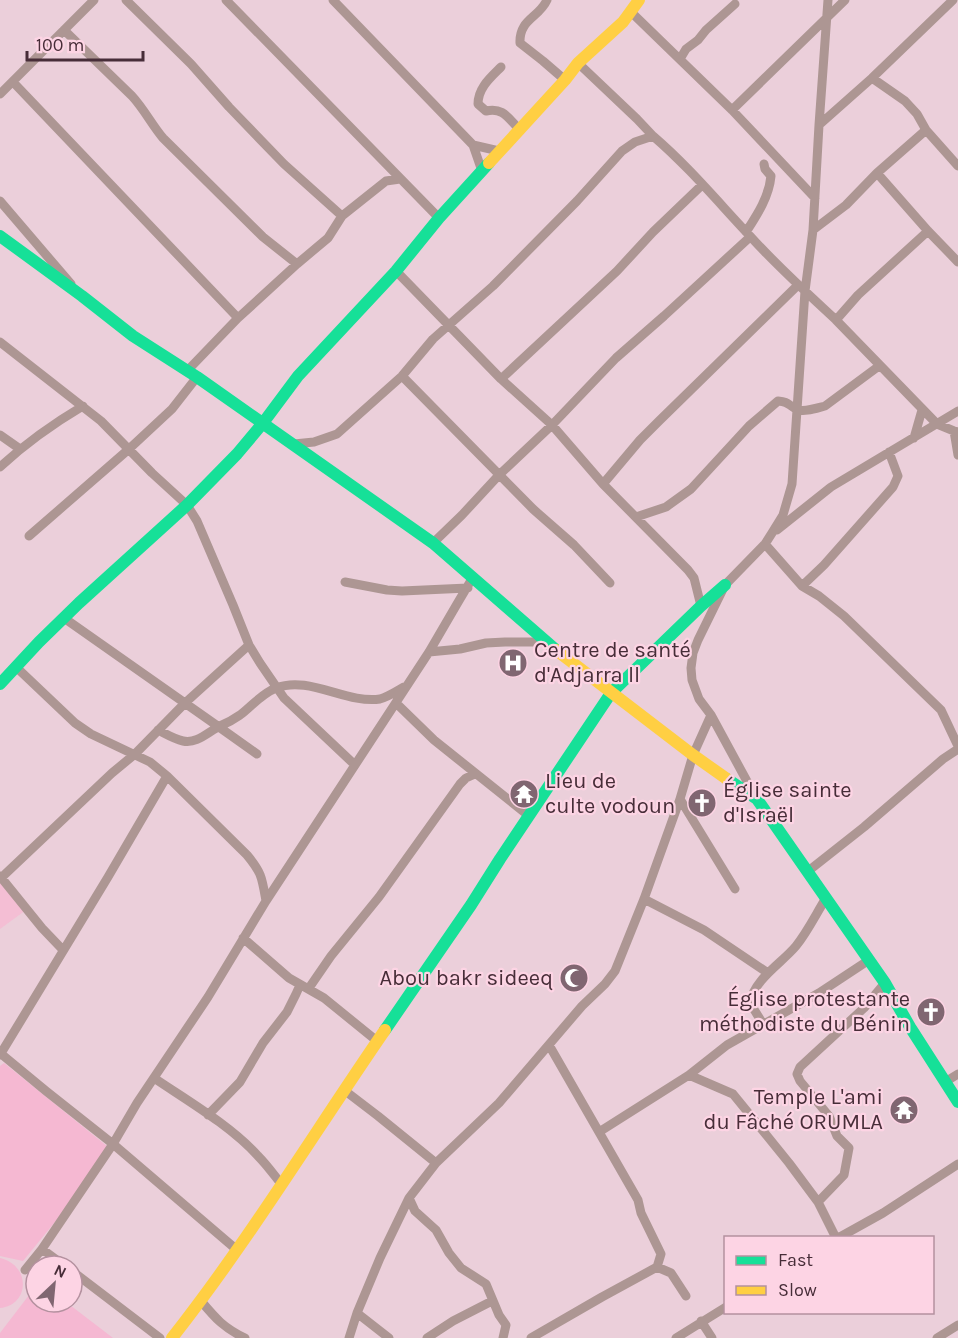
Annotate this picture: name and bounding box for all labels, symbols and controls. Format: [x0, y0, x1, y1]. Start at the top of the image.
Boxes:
scale bar [27, 24, 142, 62]
text: 100 m [36, 34, 84, 56]
place label: Centre de santé d'Adjarra ll [534, 637, 691, 688]
hospital icon: Centre de santé d'Adjarra ll [497, 647, 529, 679]
place label: Lieu de culte vodoun [545, 768, 675, 819]
place label: Église sainte d'Israël [723, 776, 852, 828]
temple icon: Lieu de culte vodoun [508, 778, 540, 810]
church icon: Église sainte d'Israël [686, 787, 718, 819]
mosque icon: Abou bakr sideeq [558, 962, 590, 994]
place label: Abou bakr sideeq [379, 965, 553, 991]
place label: Église protestante méthodiste du Bénin [699, 985, 910, 1037]
church icon: Église protestante méthodiste du Bénin [915, 996, 947, 1028]
place label: Temple L'ami du Fâché ORUMLA [704, 1084, 883, 1135]
temple icon: Temple L'ami du Fâché ORUMLA [888, 1094, 920, 1126]
legend [724, 1236, 934, 1314]
text: Fast [778, 1249, 813, 1271]
north arrow [24, 1254, 84, 1314]
text: N [51, 1260, 70, 1282]
text: Slow [778, 1279, 817, 1301]

